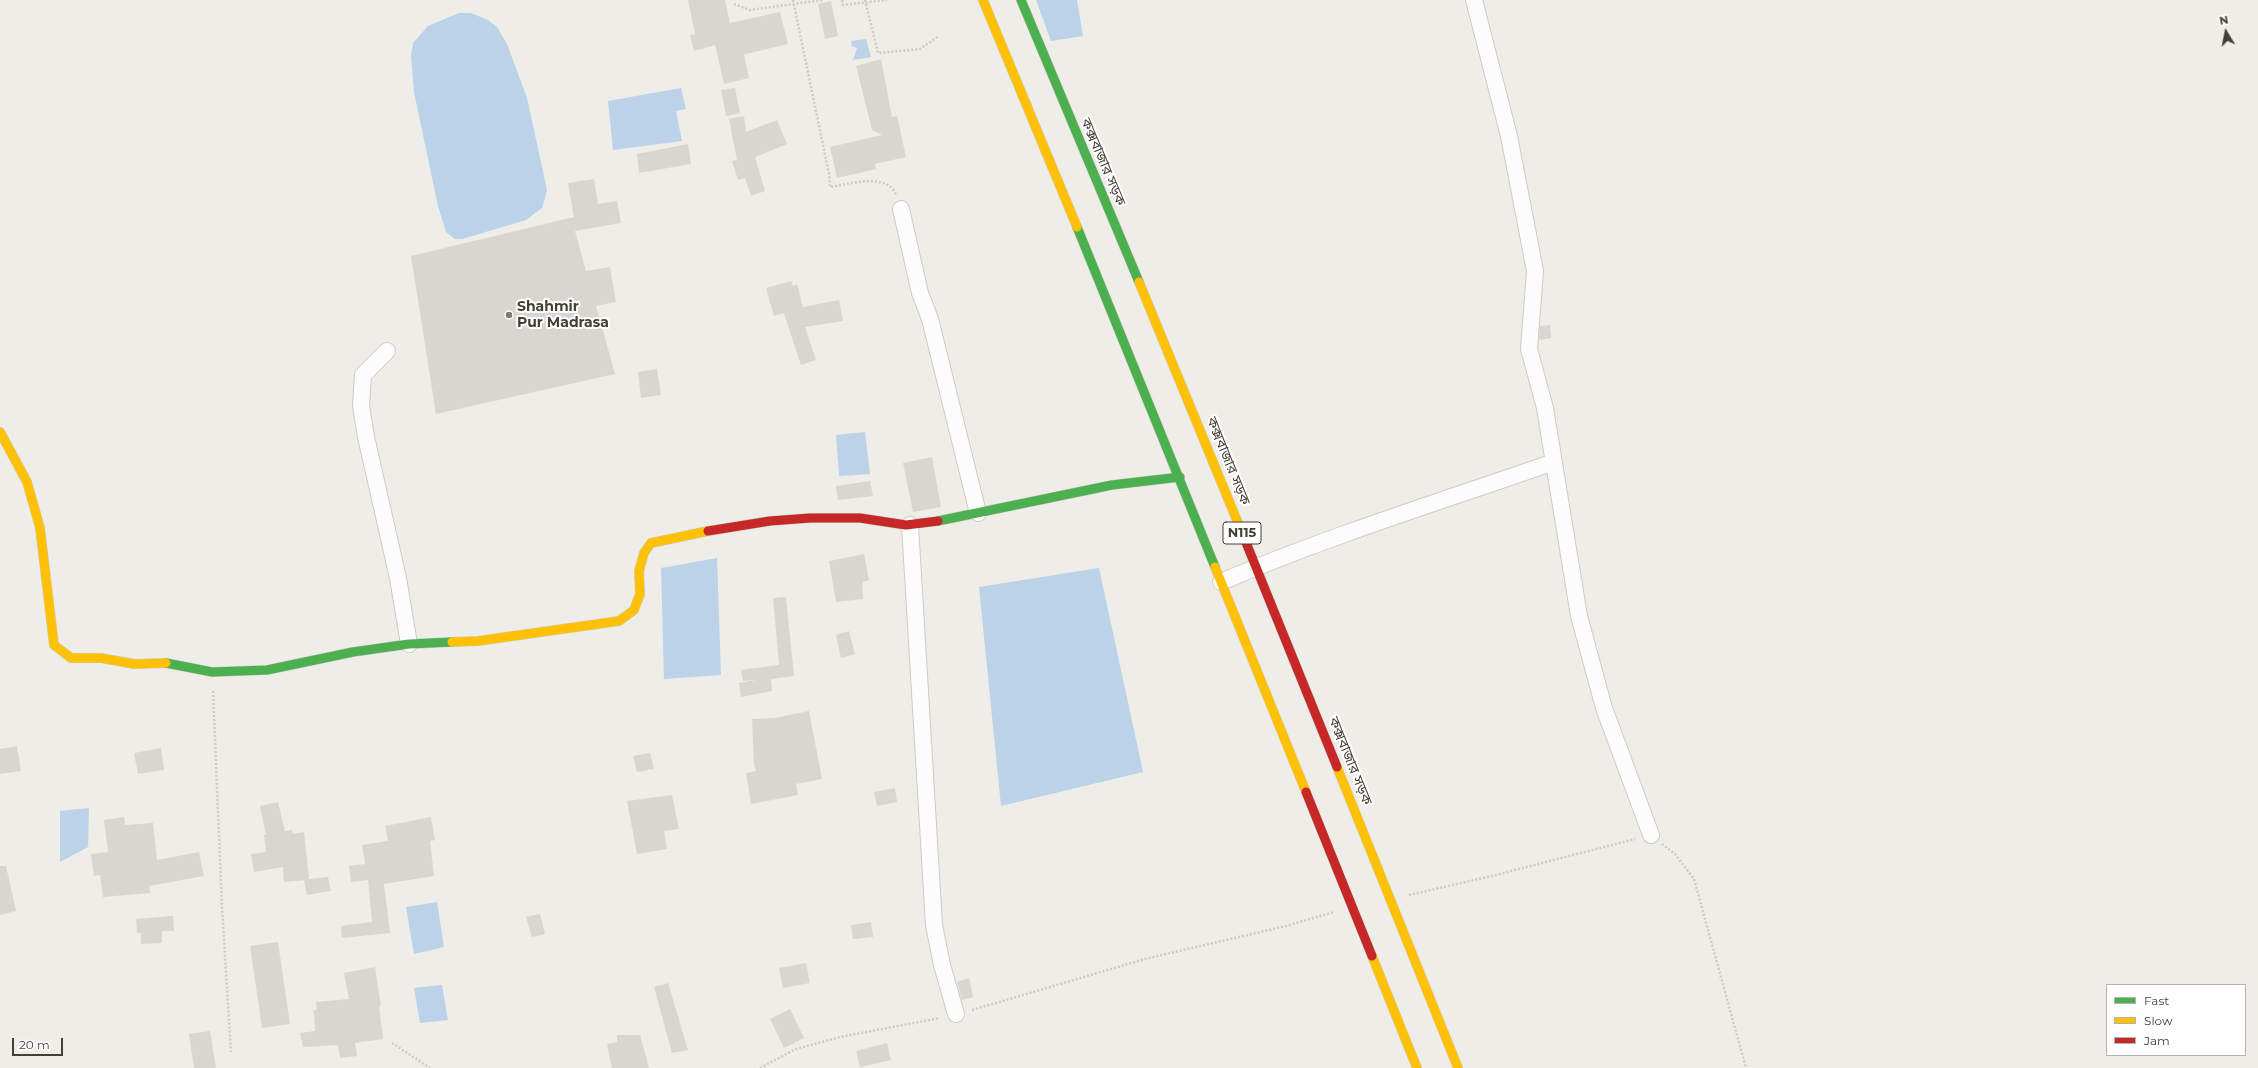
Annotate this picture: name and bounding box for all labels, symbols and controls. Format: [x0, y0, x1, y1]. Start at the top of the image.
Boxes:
north arrow [2206, 12, 2246, 52]
text: N [2218, 13, 2230, 28]
street label: কক্সবাজার সড়ক [1077, 116, 1129, 208]
place label: Shahmir Pur Madrasa [517, 299, 609, 332]
marker: Shahmir Pur Madrasa [504, 310, 514, 320]
street label: কক্সবাজার সড়ক [1203, 414, 1253, 508]
road number: N115 [1223, 522, 1261, 544]
street label: কক্সবাজার সড়ক [1325, 714, 1375, 808]
legend [2106, 984, 2246, 1056]
text: Fast [2144, 993, 2169, 1008]
text: Slow [2144, 1013, 2173, 1028]
scale bar [14, 1030, 65, 1056]
text: Jam [2144, 1033, 2170, 1048]
text: 20 m [19, 1037, 50, 1052]

